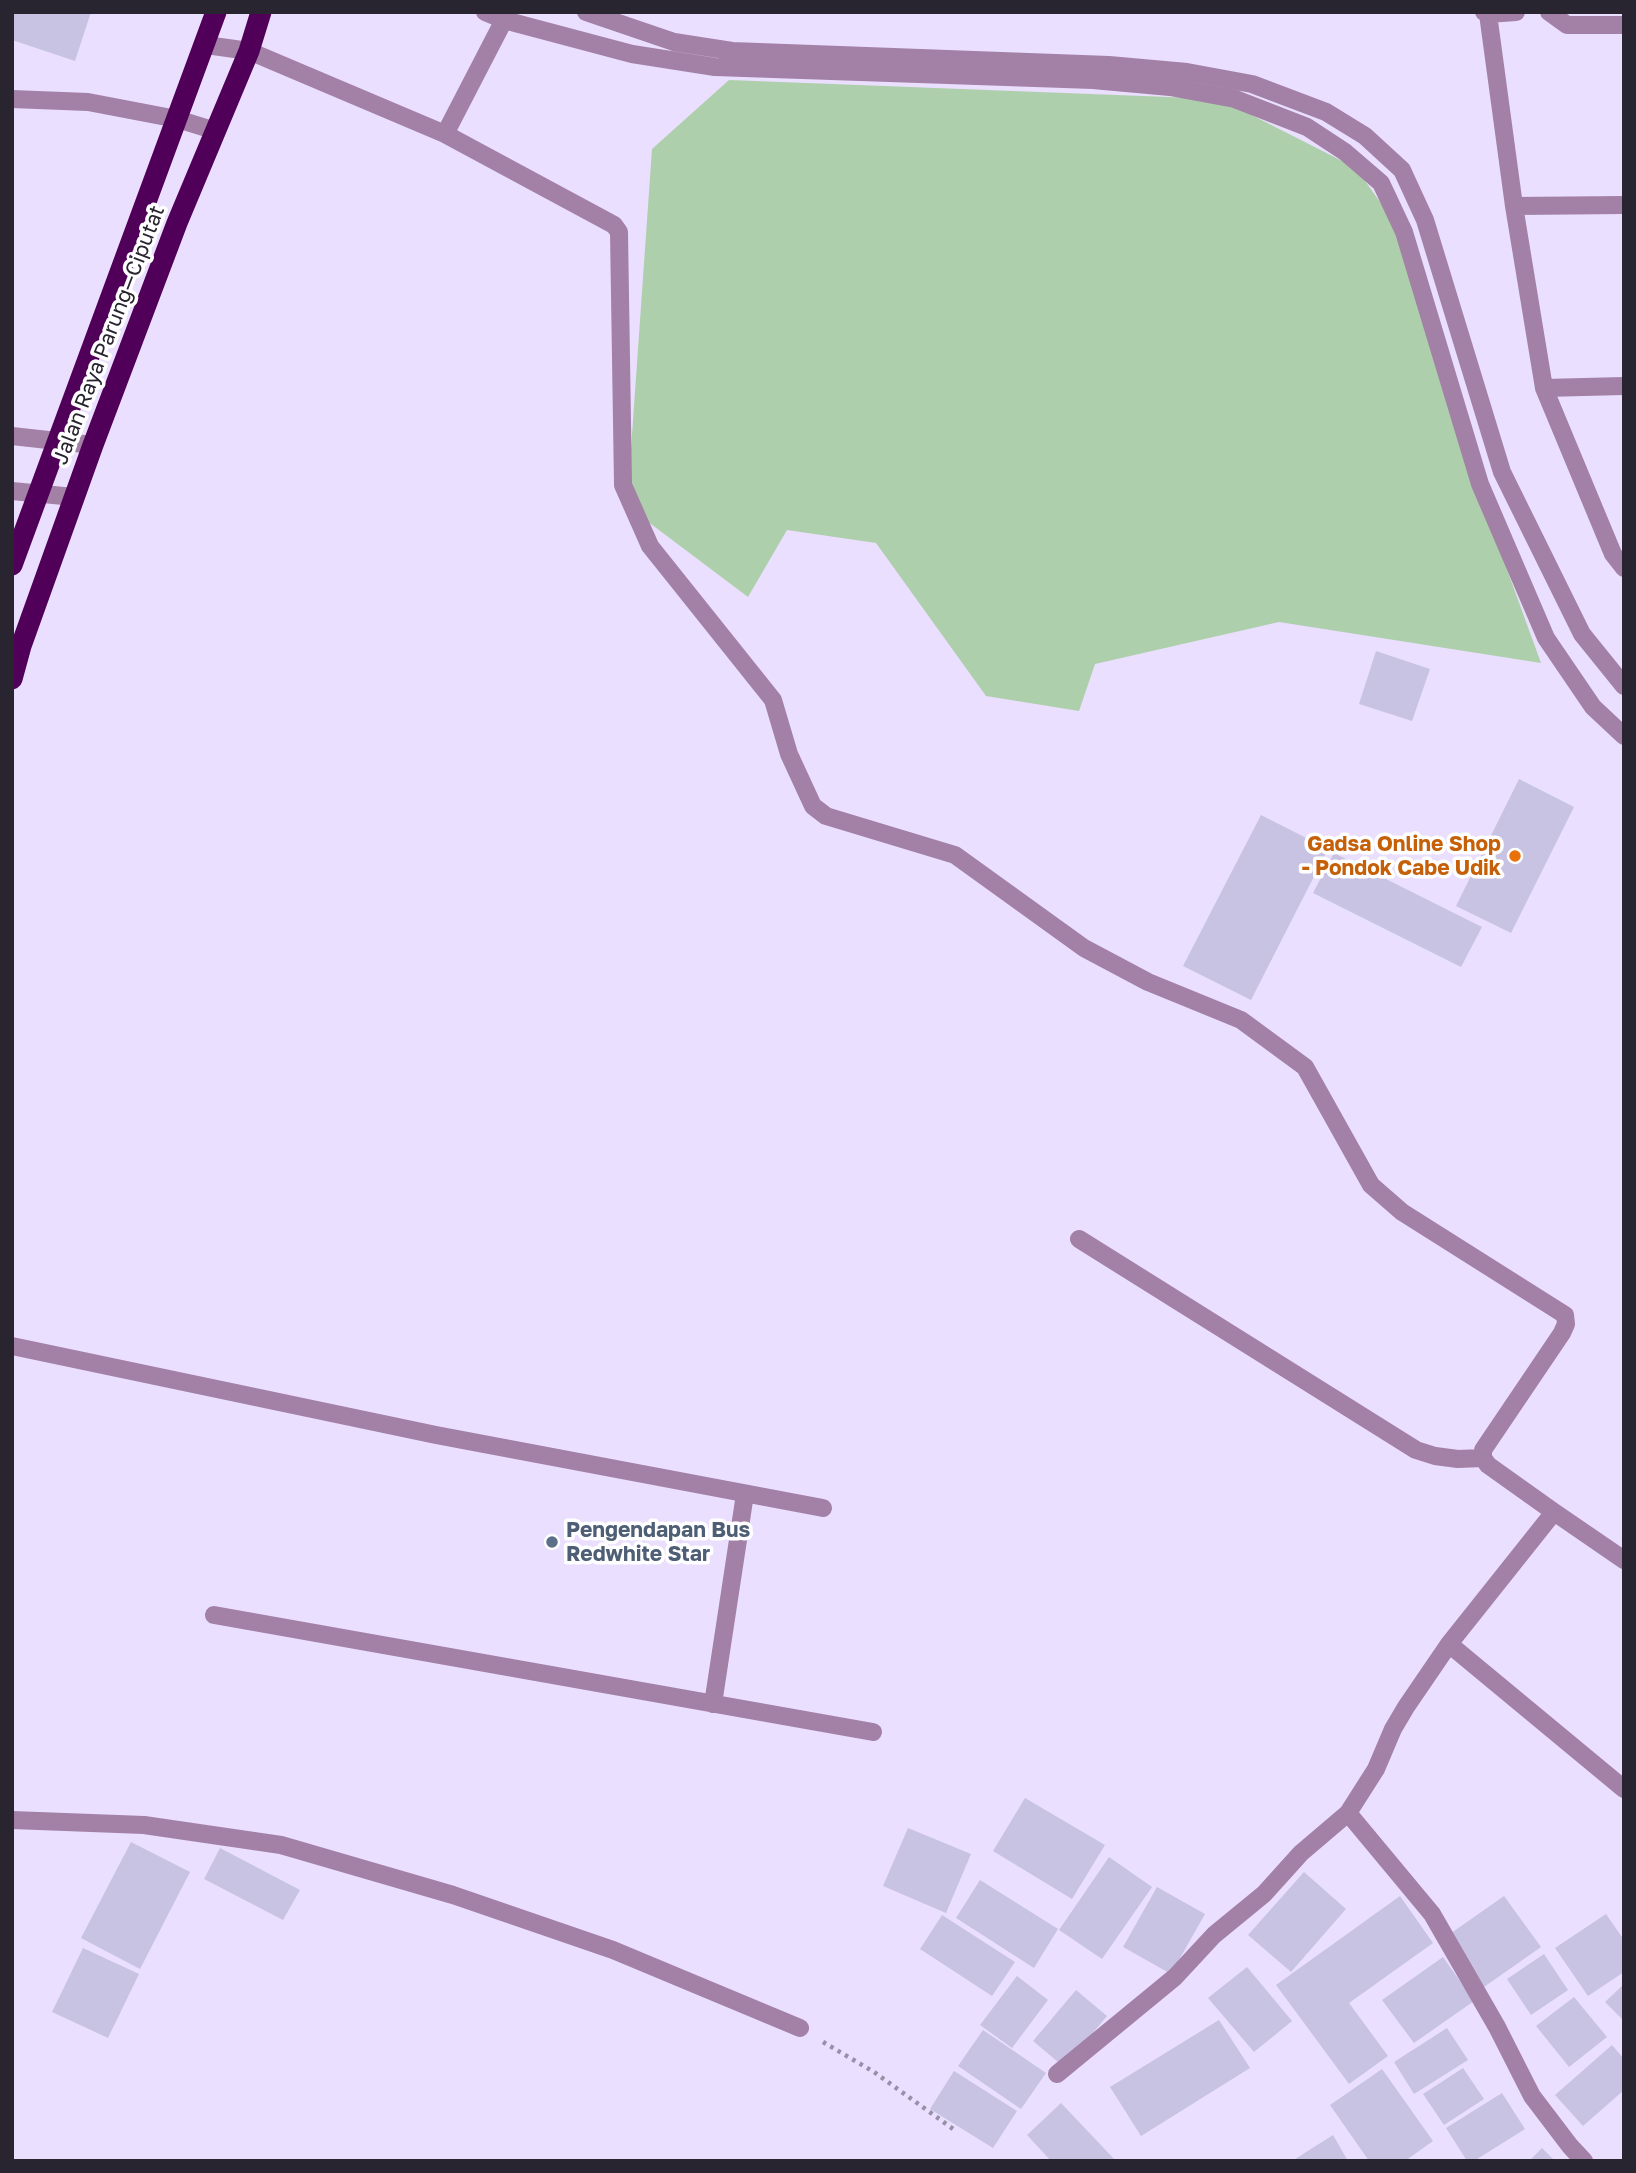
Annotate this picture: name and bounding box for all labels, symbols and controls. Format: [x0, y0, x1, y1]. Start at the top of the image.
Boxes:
street label: Jalan Raya Parung—Ciputat [48, 202, 170, 468]
place label: Gadsa Online Shop - Pondok Cabe Udik [1302, 831, 1501, 881]
marker: Gadsa Online Shop - Pondok Cabe Udik [1507, 848, 1523, 864]
place label: Pengendapan Bus Redwhite Star [566, 1517, 750, 1567]
marker: Pengendapan Bus Redwhite Star [544, 1534, 560, 1550]

